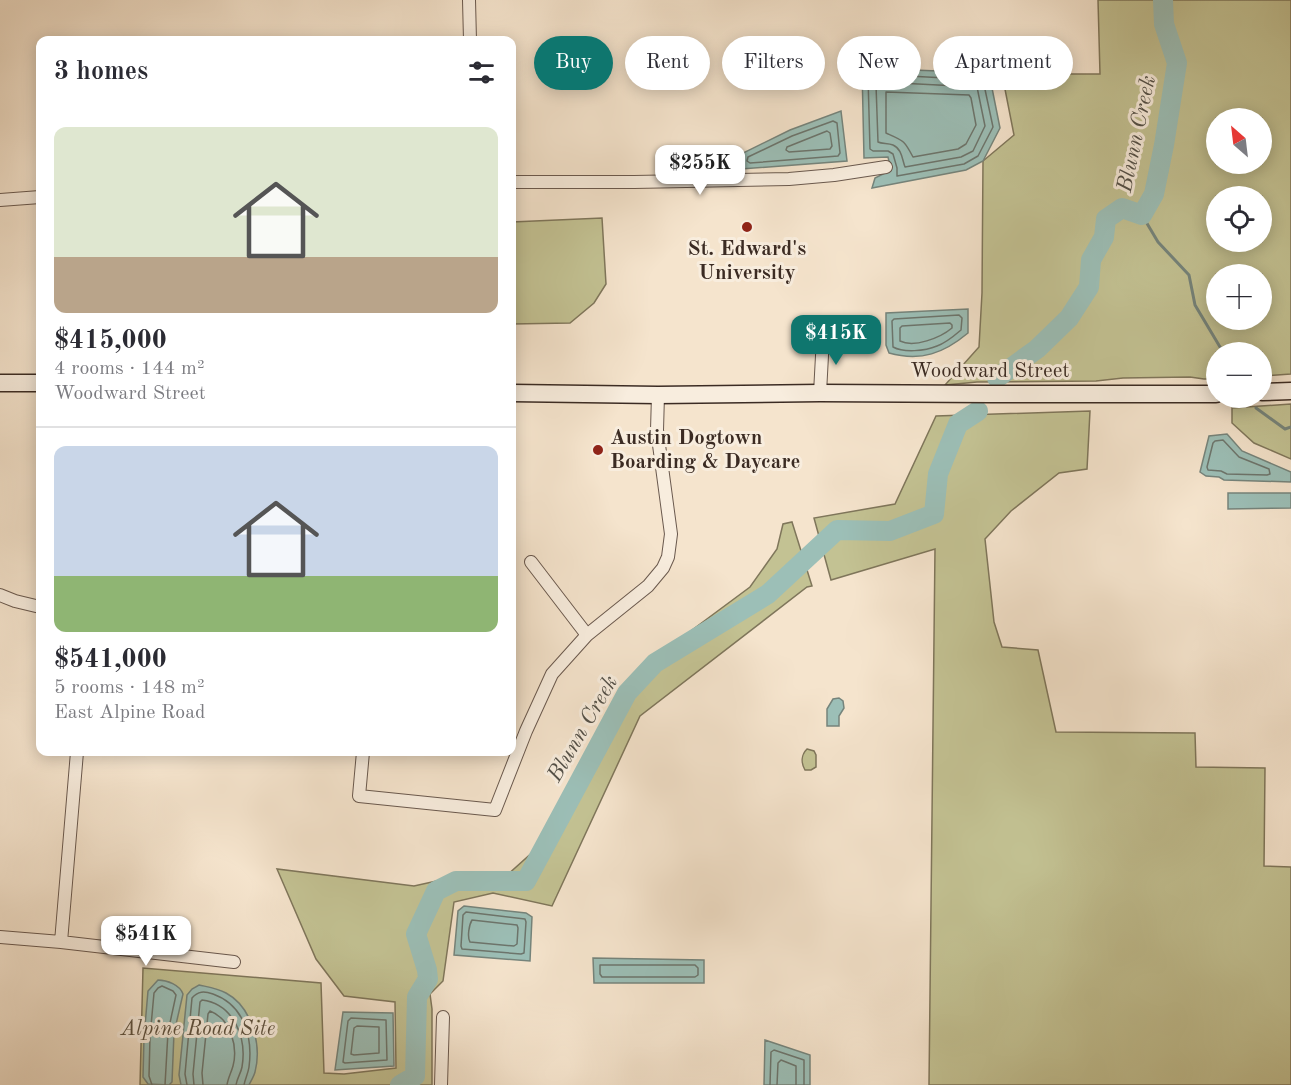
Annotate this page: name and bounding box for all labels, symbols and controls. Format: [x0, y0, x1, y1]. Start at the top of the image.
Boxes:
chip: Buy [534, 36, 613, 90]
chip: Rent [625, 36, 710, 90]
chip: Filters [722, 36, 825, 90]
chip: New [837, 36, 921, 90]
chip: Apartment [933, 36, 1073, 90]
icon: filters [465, 56, 498, 89]
text: 3 homes [54, 59, 148, 85]
water label: Blunn Creek [1114, 74, 1160, 195]
north arrow [1206, 108, 1272, 174]
map controls [1206, 108, 1272, 408]
pin: $255K [658, 145, 742, 196]
text: $255K [669, 154, 731, 174]
icon: home [222, 166, 330, 274]
button: locate [1206, 186, 1272, 252]
marker: St. Edward's University [740, 220, 754, 234]
place label: St. Edward's University [688, 239, 806, 284]
button: + [1206, 264, 1272, 330]
pin: $415K [794, 315, 878, 366]
text: $415K [805, 324, 867, 344]
text: $415,000 [54, 328, 167, 354]
button: − [1206, 342, 1272, 408]
text: 4 rooms · 144 m² [54, 359, 204, 379]
street label: Woodward Street [910, 361, 1070, 382]
text: Woodward Street [54, 384, 206, 404]
place label: Austin Dogtown Boarding & Daycare [610, 428, 800, 473]
marker: Austin Dogtown Boarding & Daycare [591, 443, 605, 457]
icon: home [222, 485, 330, 593]
text: $541,000 [54, 647, 167, 673]
water label: Blunn Creek [543, 672, 622, 787]
text: 5 rooms · 148 m² [54, 678, 204, 698]
text: East Alpine Road [54, 703, 206, 723]
pin: $541K [104, 916, 188, 967]
text: $541K [115, 925, 177, 945]
park label: Alpine Road Site [120, 1019, 275, 1040]

